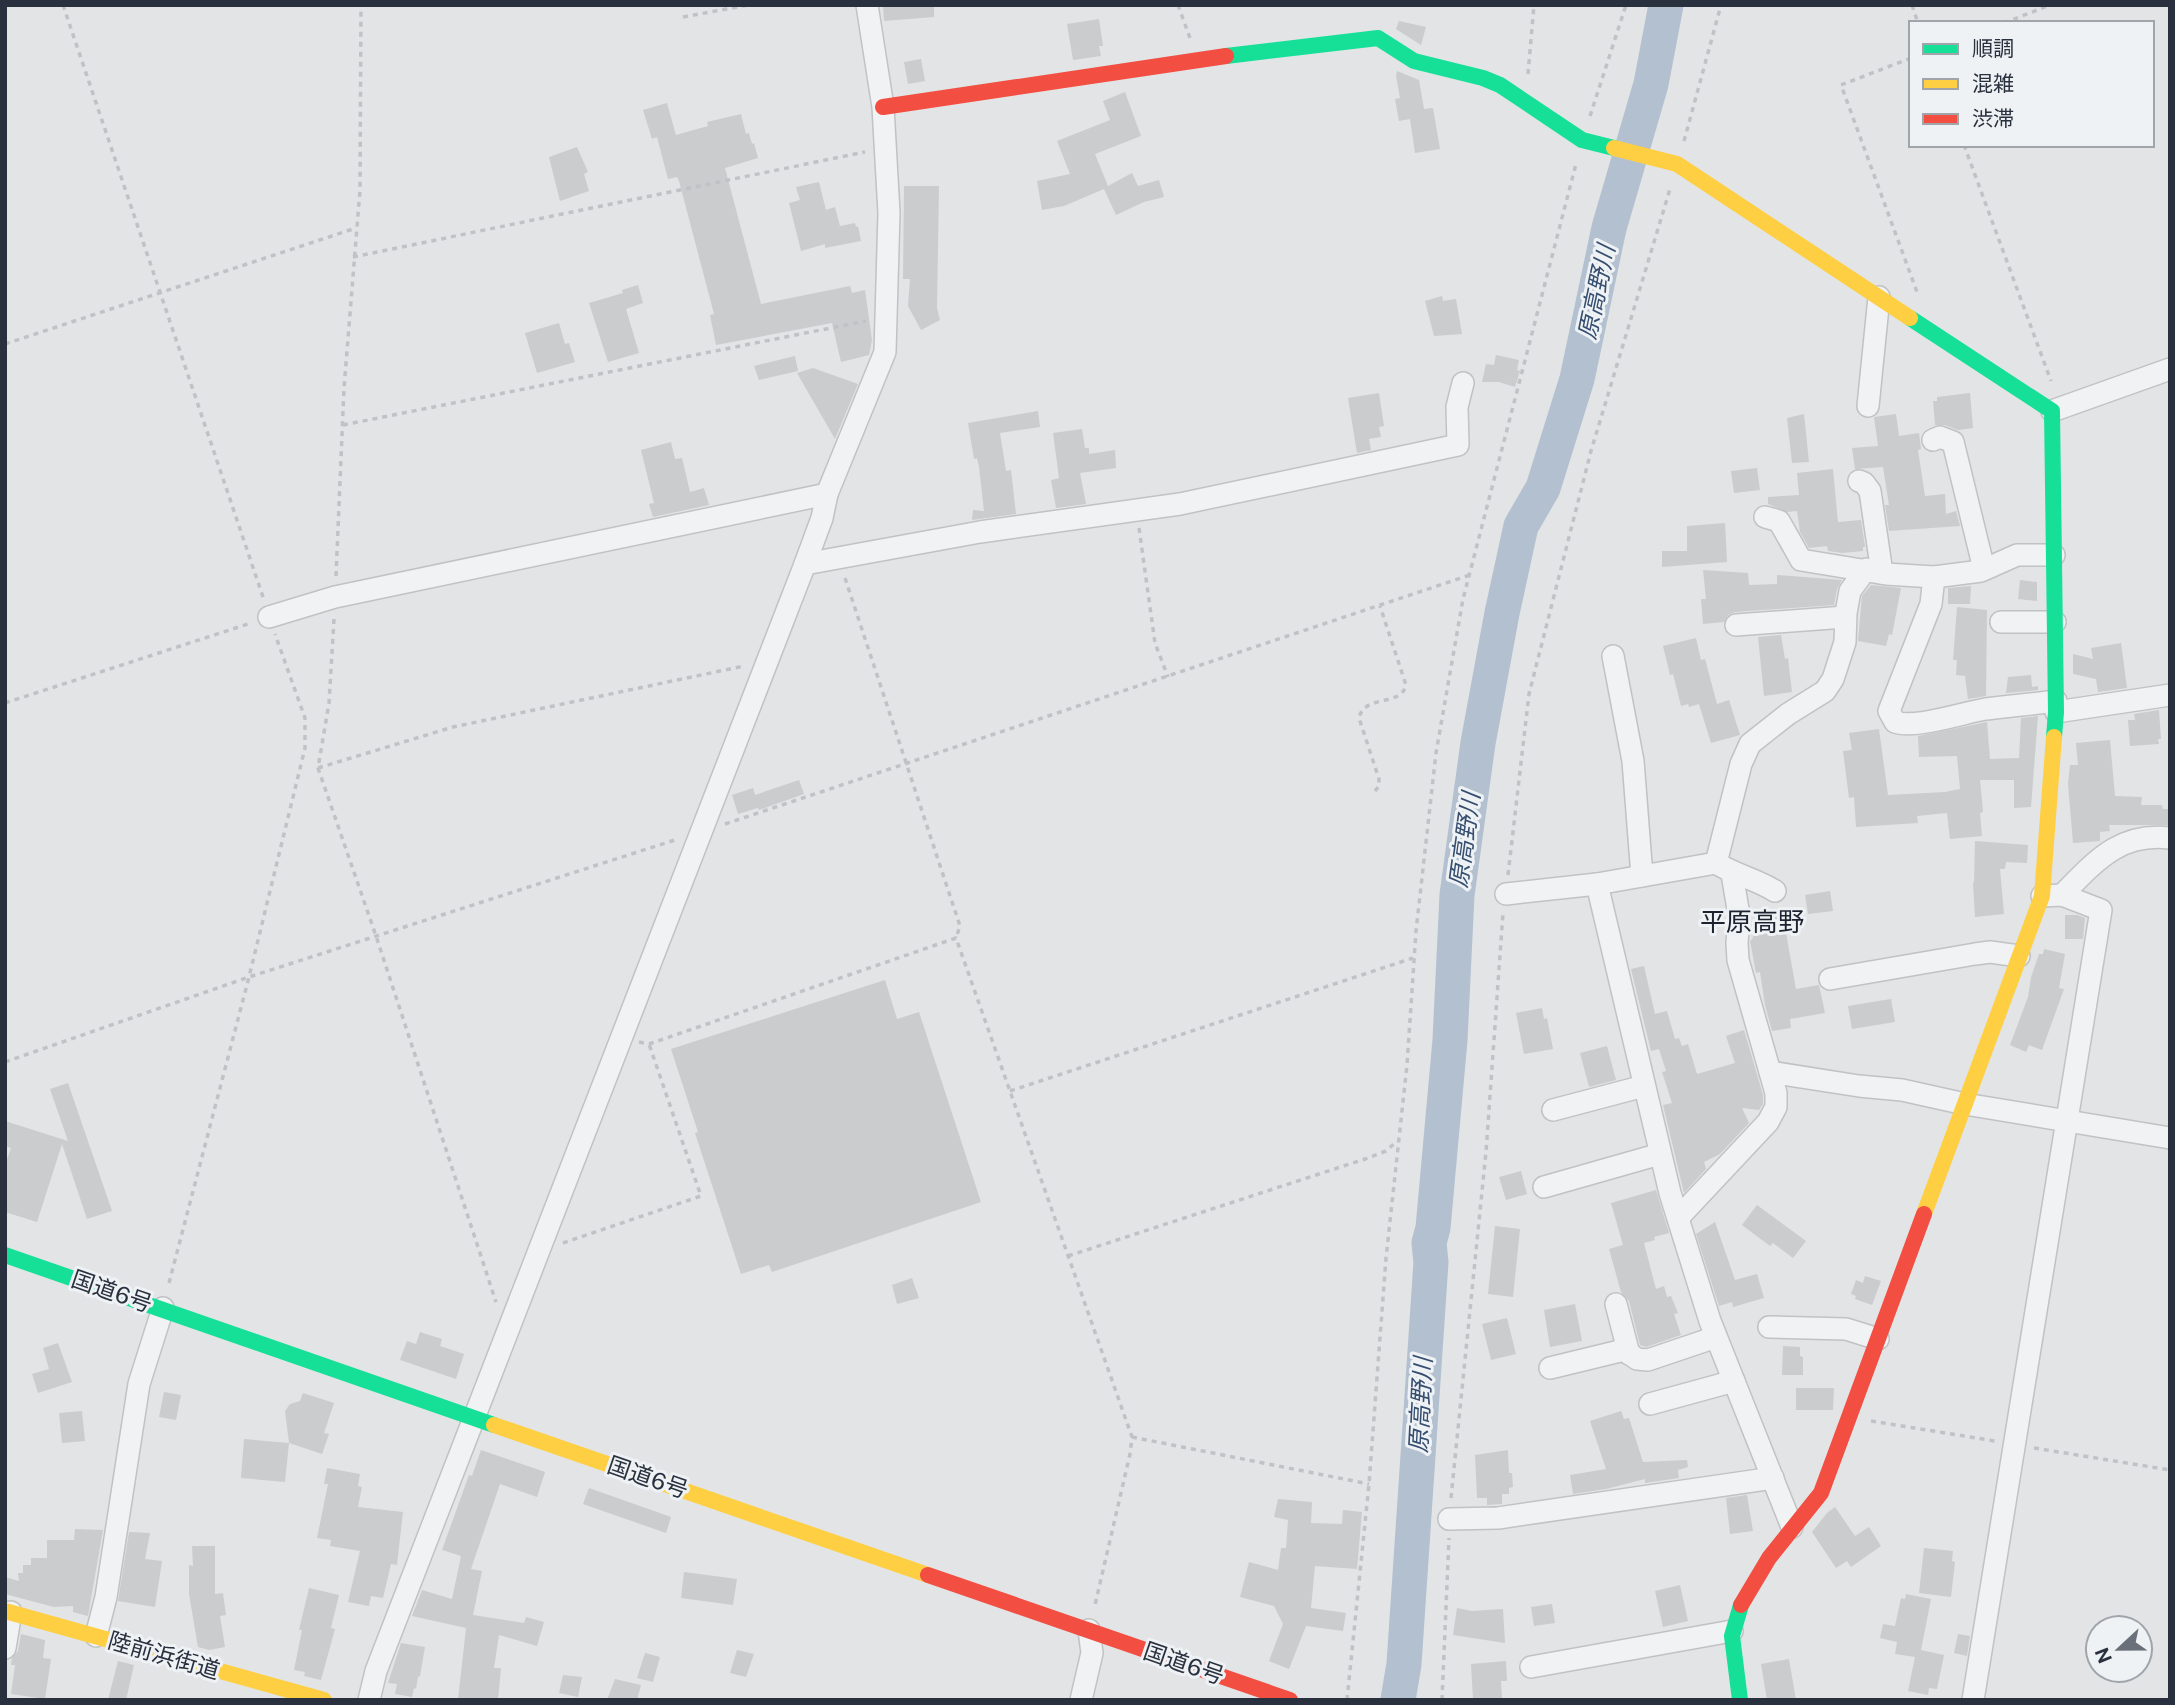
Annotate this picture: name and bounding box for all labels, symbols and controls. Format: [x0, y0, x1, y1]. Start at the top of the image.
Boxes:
legend [1909, 21, 2154, 147]
text: 順調 [1972, 36, 2014, 61]
text: 混雑 [1972, 71, 2014, 96]
text: 渋滞 [1972, 106, 2014, 131]
water label: 原高野川 [1572, 239, 1620, 342]
water label: 原高野川 [1443, 788, 1485, 889]
district label: 平原高野 [1700, 906, 1804, 937]
street label: 国道6号 [68, 1265, 156, 1317]
water label: 原高野川 [1404, 1353, 1437, 1454]
street label: 国道6号 [604, 1451, 692, 1503]
north arrow [2084, 1614, 2154, 1684]
street label: 陸前浜街道 [105, 1626, 223, 1684]
street label: 国道6号 [1140, 1637, 1228, 1689]
text: N [2090, 1644, 2116, 1666]

